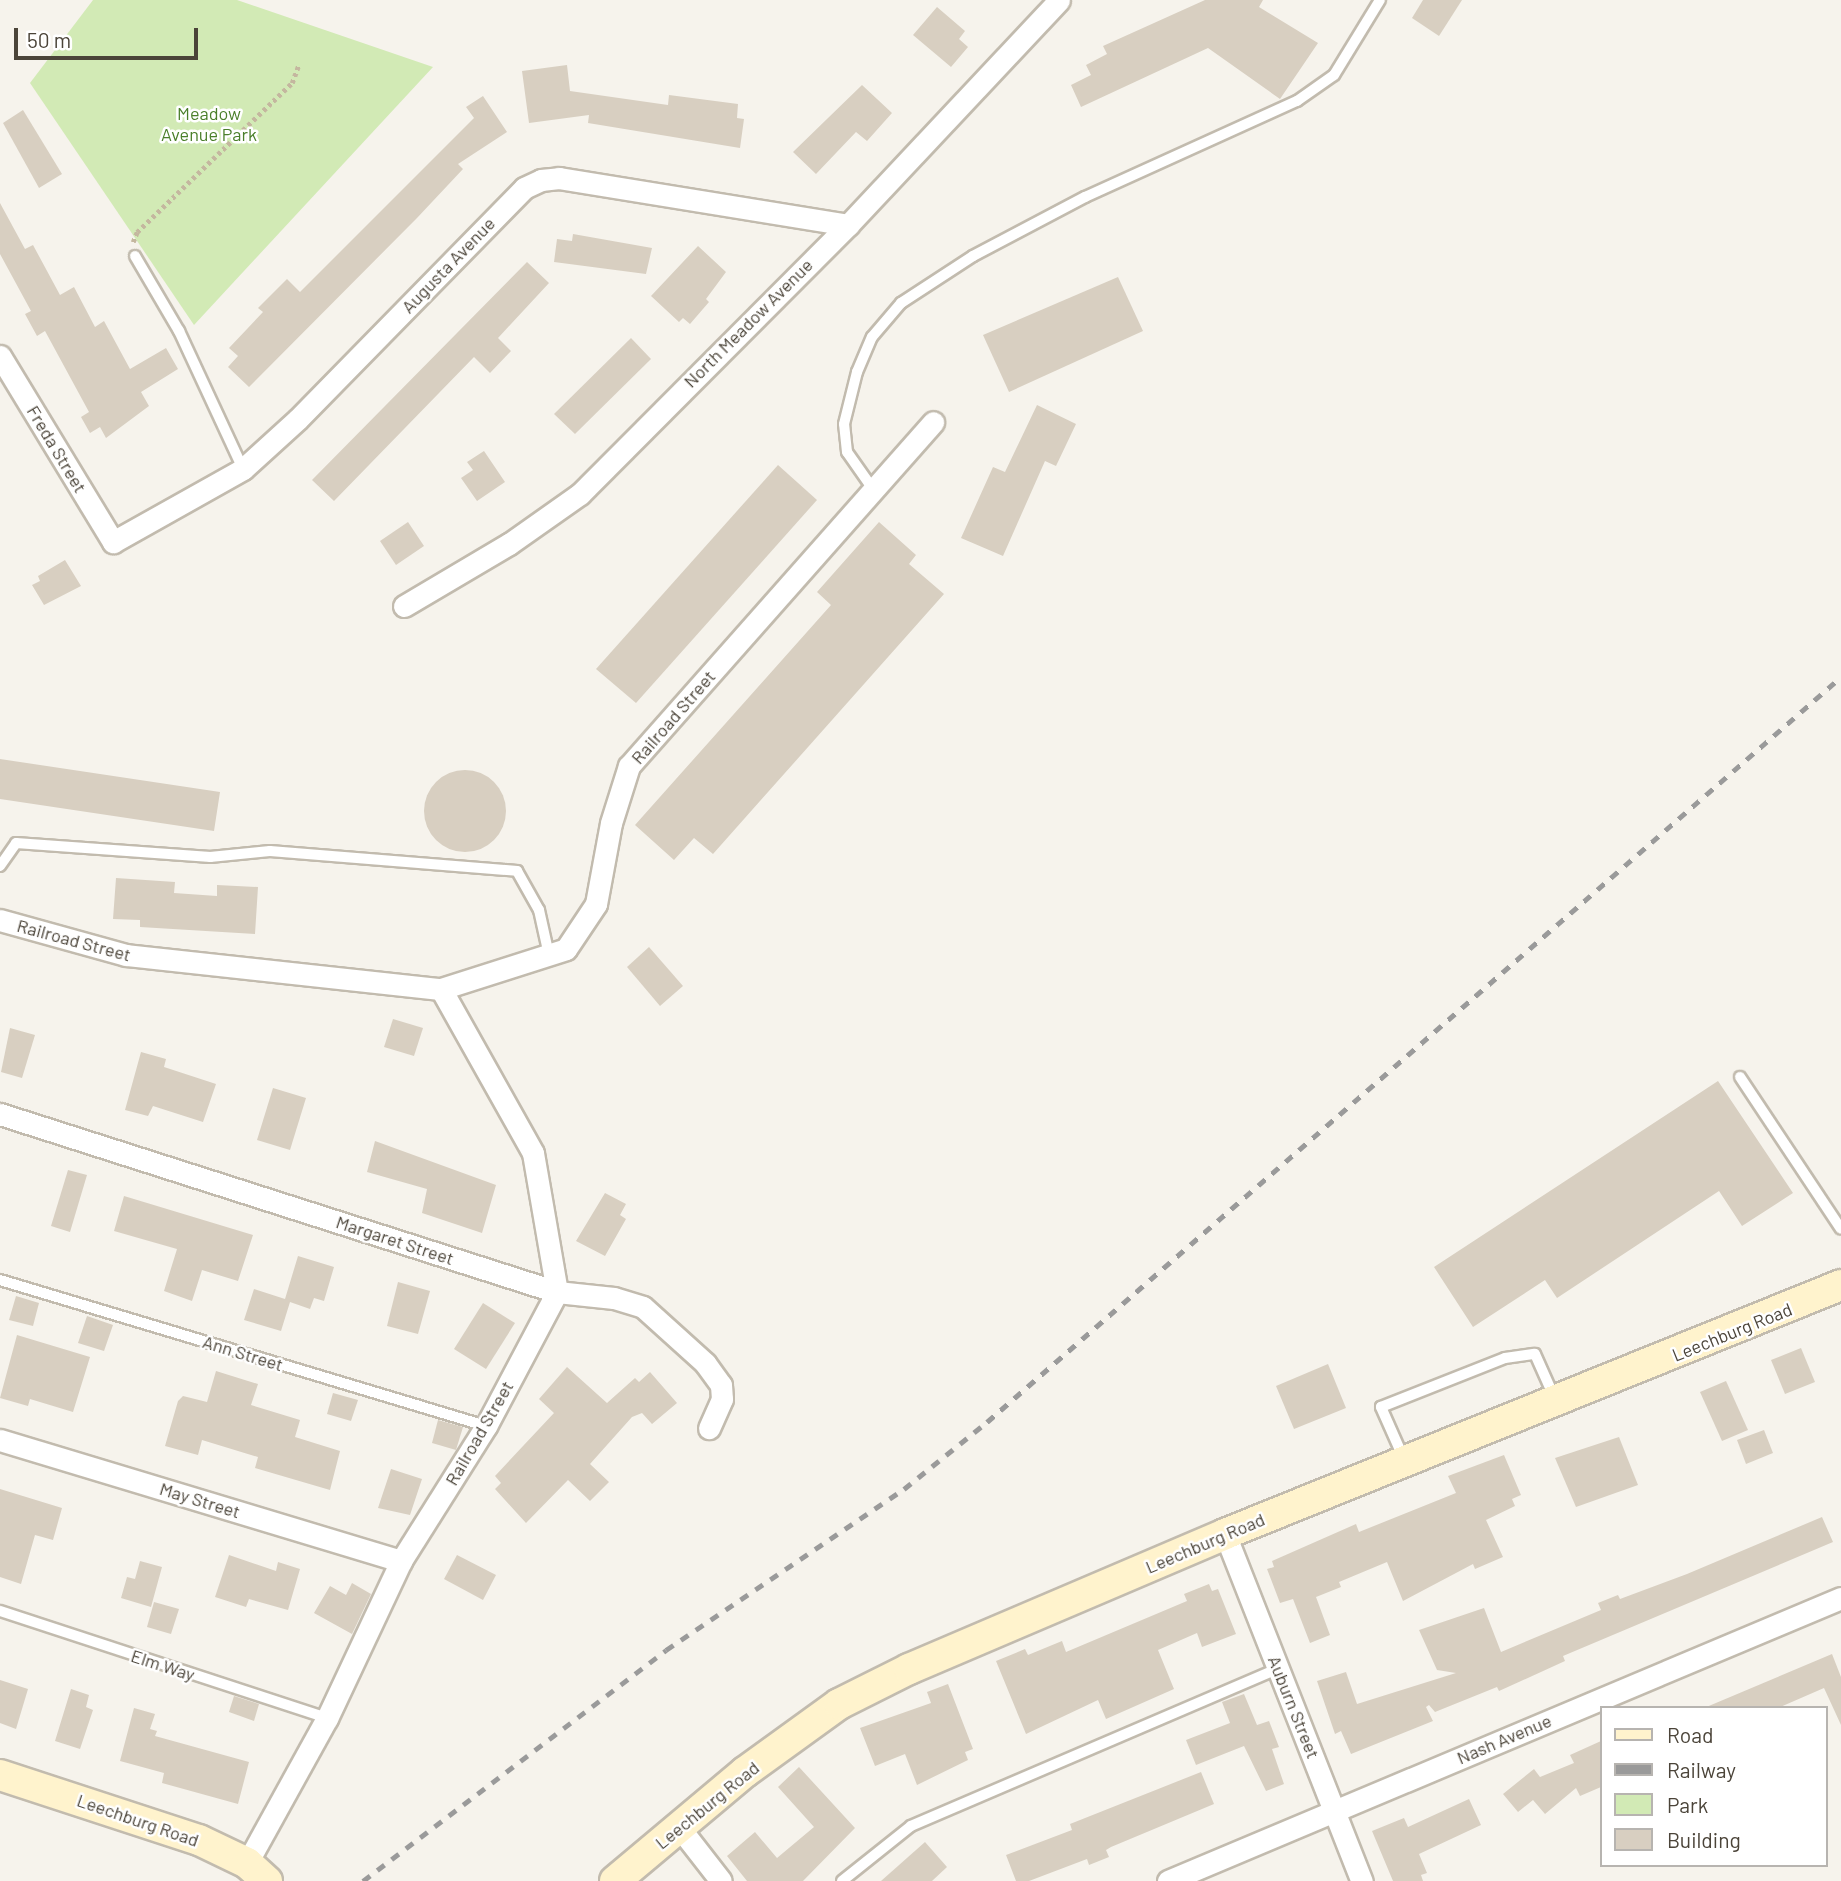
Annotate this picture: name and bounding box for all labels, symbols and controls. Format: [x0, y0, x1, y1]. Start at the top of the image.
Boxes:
scale bar [18, 14, 201, 58]
text: 50 m [27, 27, 71, 52]
park label: Meadow Avenue Park [161, 103, 257, 146]
street label: Augusta Avenue [397, 213, 499, 317]
street label: North Meadow Avenue [679, 254, 817, 392]
street label: Freda Street [23, 402, 91, 496]
street label: Railroad Street [626, 666, 720, 768]
street label: Railroad Street [15, 914, 133, 966]
street label: Margaret Street [333, 1211, 457, 1269]
street label: Leechburg Road [1669, 1298, 1795, 1366]
street label: Ann Street [200, 1331, 286, 1375]
street label: Railroad Street [440, 1377, 518, 1489]
street label: May Street [157, 1478, 243, 1522]
street label: Leechburg Road [1142, 1508, 1268, 1578]
street label: Elm Way [128, 1645, 198, 1685]
street label: Auburn Street [1264, 1652, 1324, 1762]
legend [1600, 1706, 1827, 1867]
street label: Nash Avenue [1454, 1709, 1554, 1769]
text: Road [1667, 1722, 1713, 1747]
street label: Leechburg Road [651, 1757, 763, 1853]
text: Railway [1667, 1757, 1736, 1782]
street label: Leechburg Road [74, 1789, 202, 1851]
text: Park [1667, 1792, 1708, 1817]
text: Building [1667, 1827, 1741, 1852]

